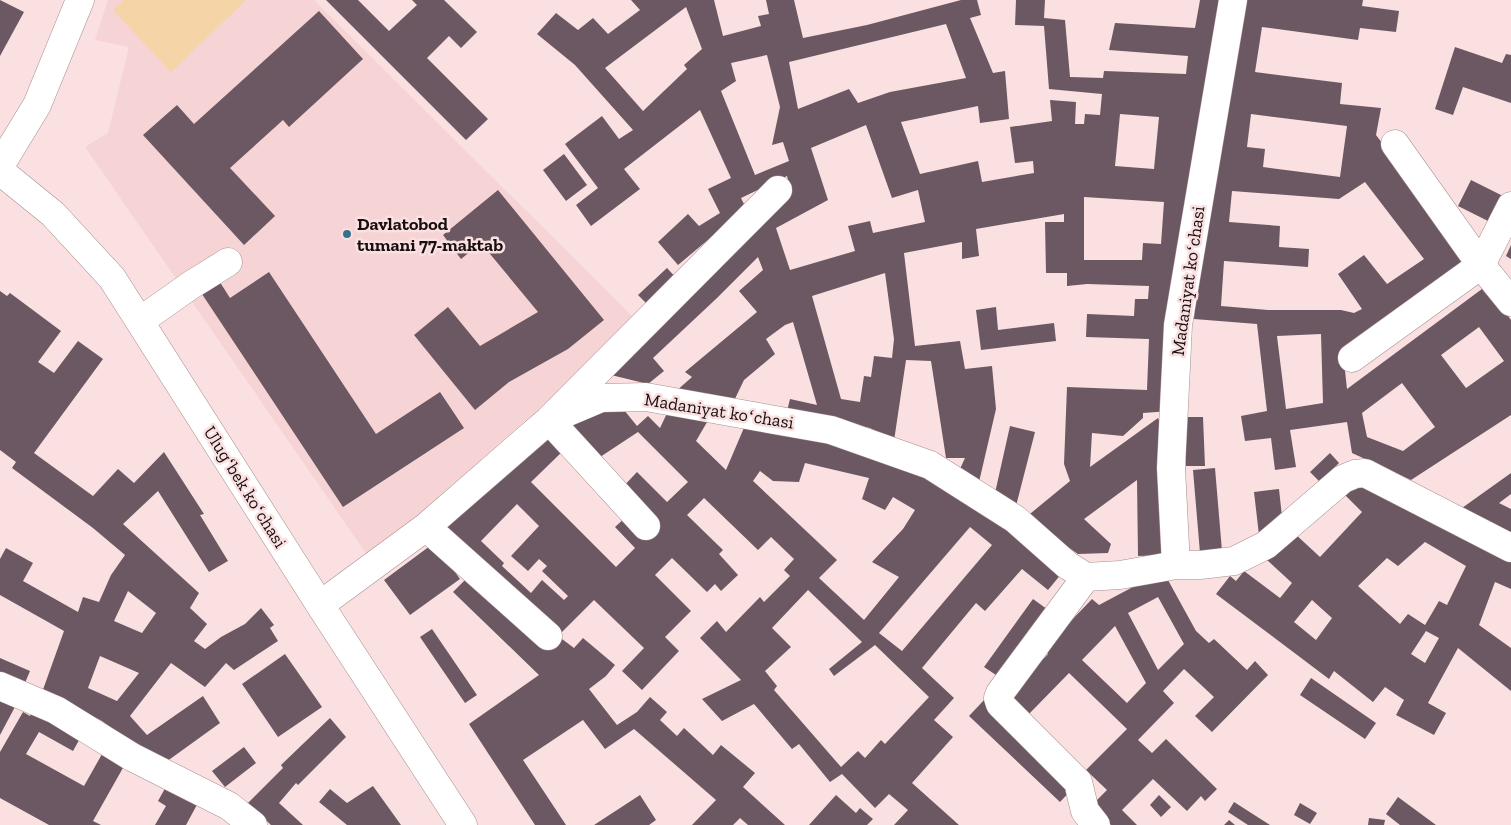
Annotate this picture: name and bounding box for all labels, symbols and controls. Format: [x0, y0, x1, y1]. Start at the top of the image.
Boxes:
street label: Madaniyat koʻchasi [1167, 205, 1209, 357]
place label: Davlatobod tumani 77-maktab [357, 213, 503, 256]
marker: Davlatobod tumani 77-maktab [341, 228, 353, 240]
street label: Madaniyat koʻchasi [643, 388, 795, 434]
street label: Ulugʻbek koʻchasi [199, 422, 291, 552]

